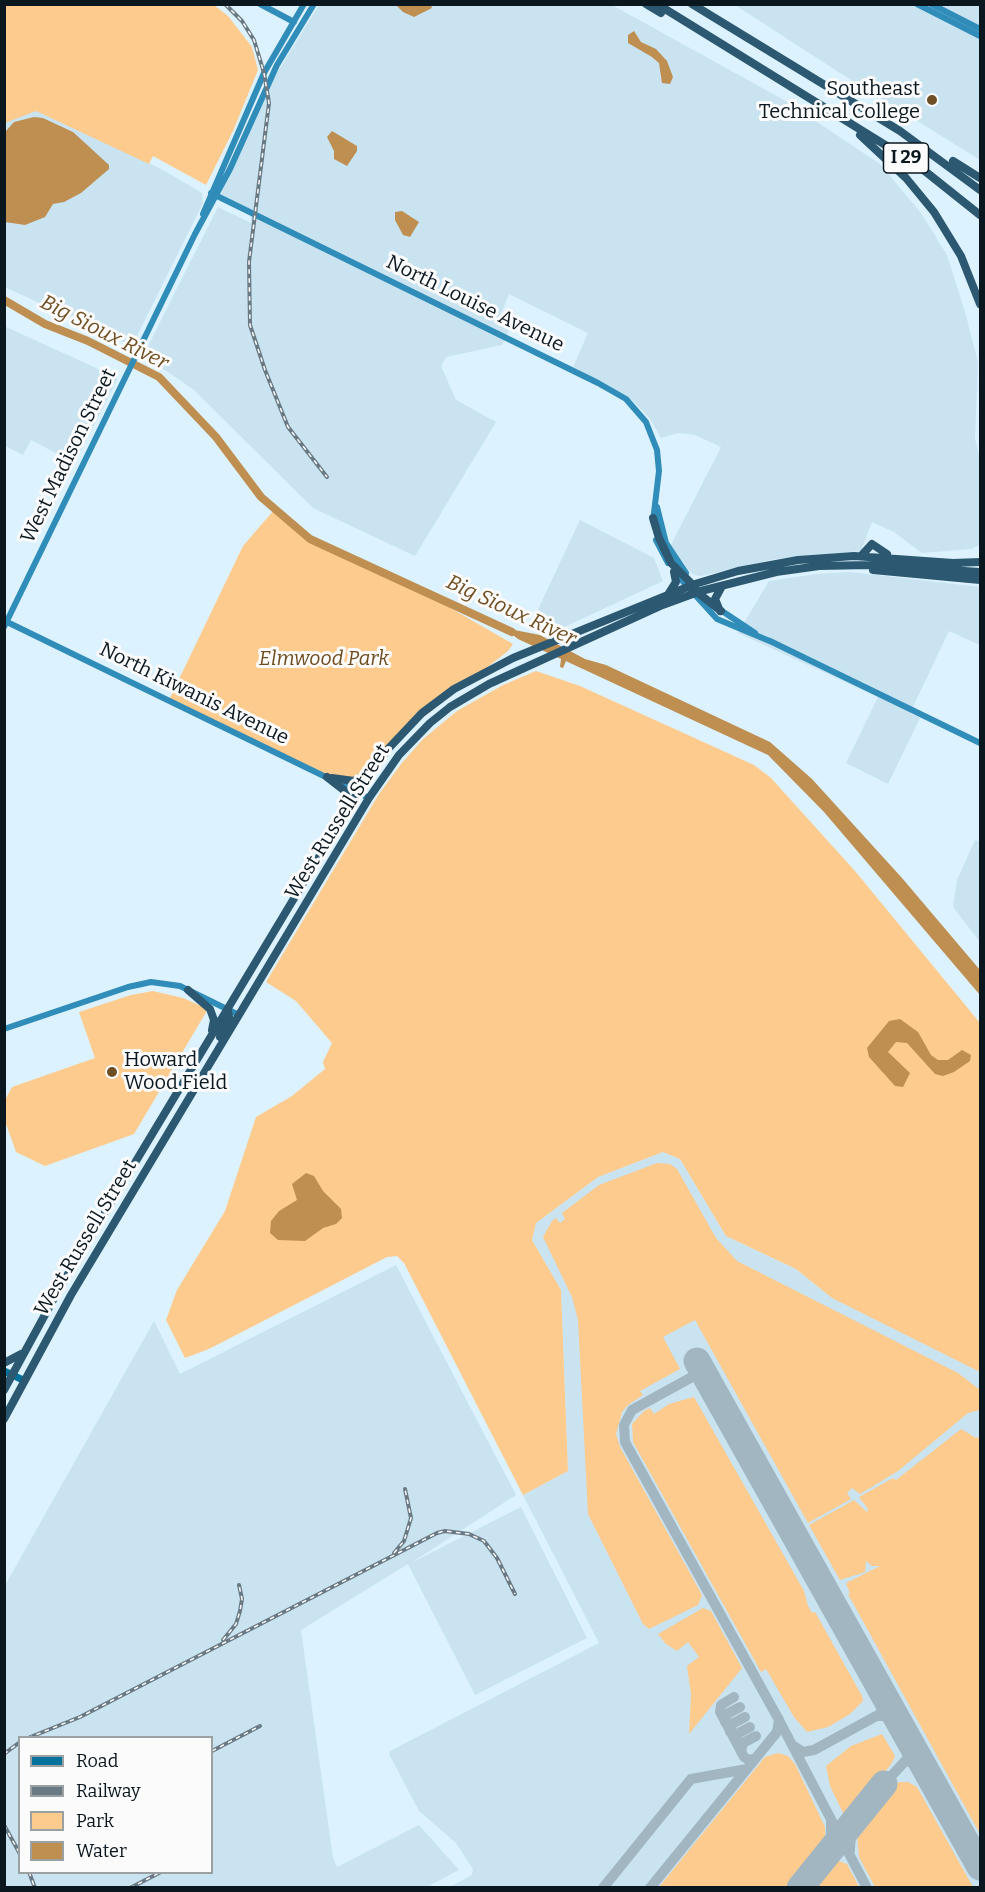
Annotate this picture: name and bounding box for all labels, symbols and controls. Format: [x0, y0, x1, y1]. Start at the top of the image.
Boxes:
place label: Southeast Technical College [759, 77, 920, 124]
marker: Southeast Technical College [925, 93, 939, 107]
road number: I 29 [884, 143, 928, 173]
street label: North Louise Avenue [382, 251, 568, 357]
water label: Big Sioux River [36, 290, 172, 376]
street label: West Madison Street [16, 365, 122, 547]
water label: Big Sioux River [442, 570, 580, 652]
street label: North Kiwanis Avenue [95, 638, 293, 750]
park label: Elmwood Park [259, 647, 389, 671]
street label: West Russell Street [281, 740, 395, 904]
place label: Howard Wood Field [124, 1048, 227, 1095]
marker: Howard Wood Field [105, 1065, 119, 1079]
street label: West Russell Street [30, 1156, 142, 1320]
legend [18, 1736, 213, 1874]
text: Road [76, 1750, 118, 1772]
text: Railway [76, 1780, 140, 1802]
text: Park [76, 1810, 114, 1832]
text: Water [76, 1840, 127, 1862]

